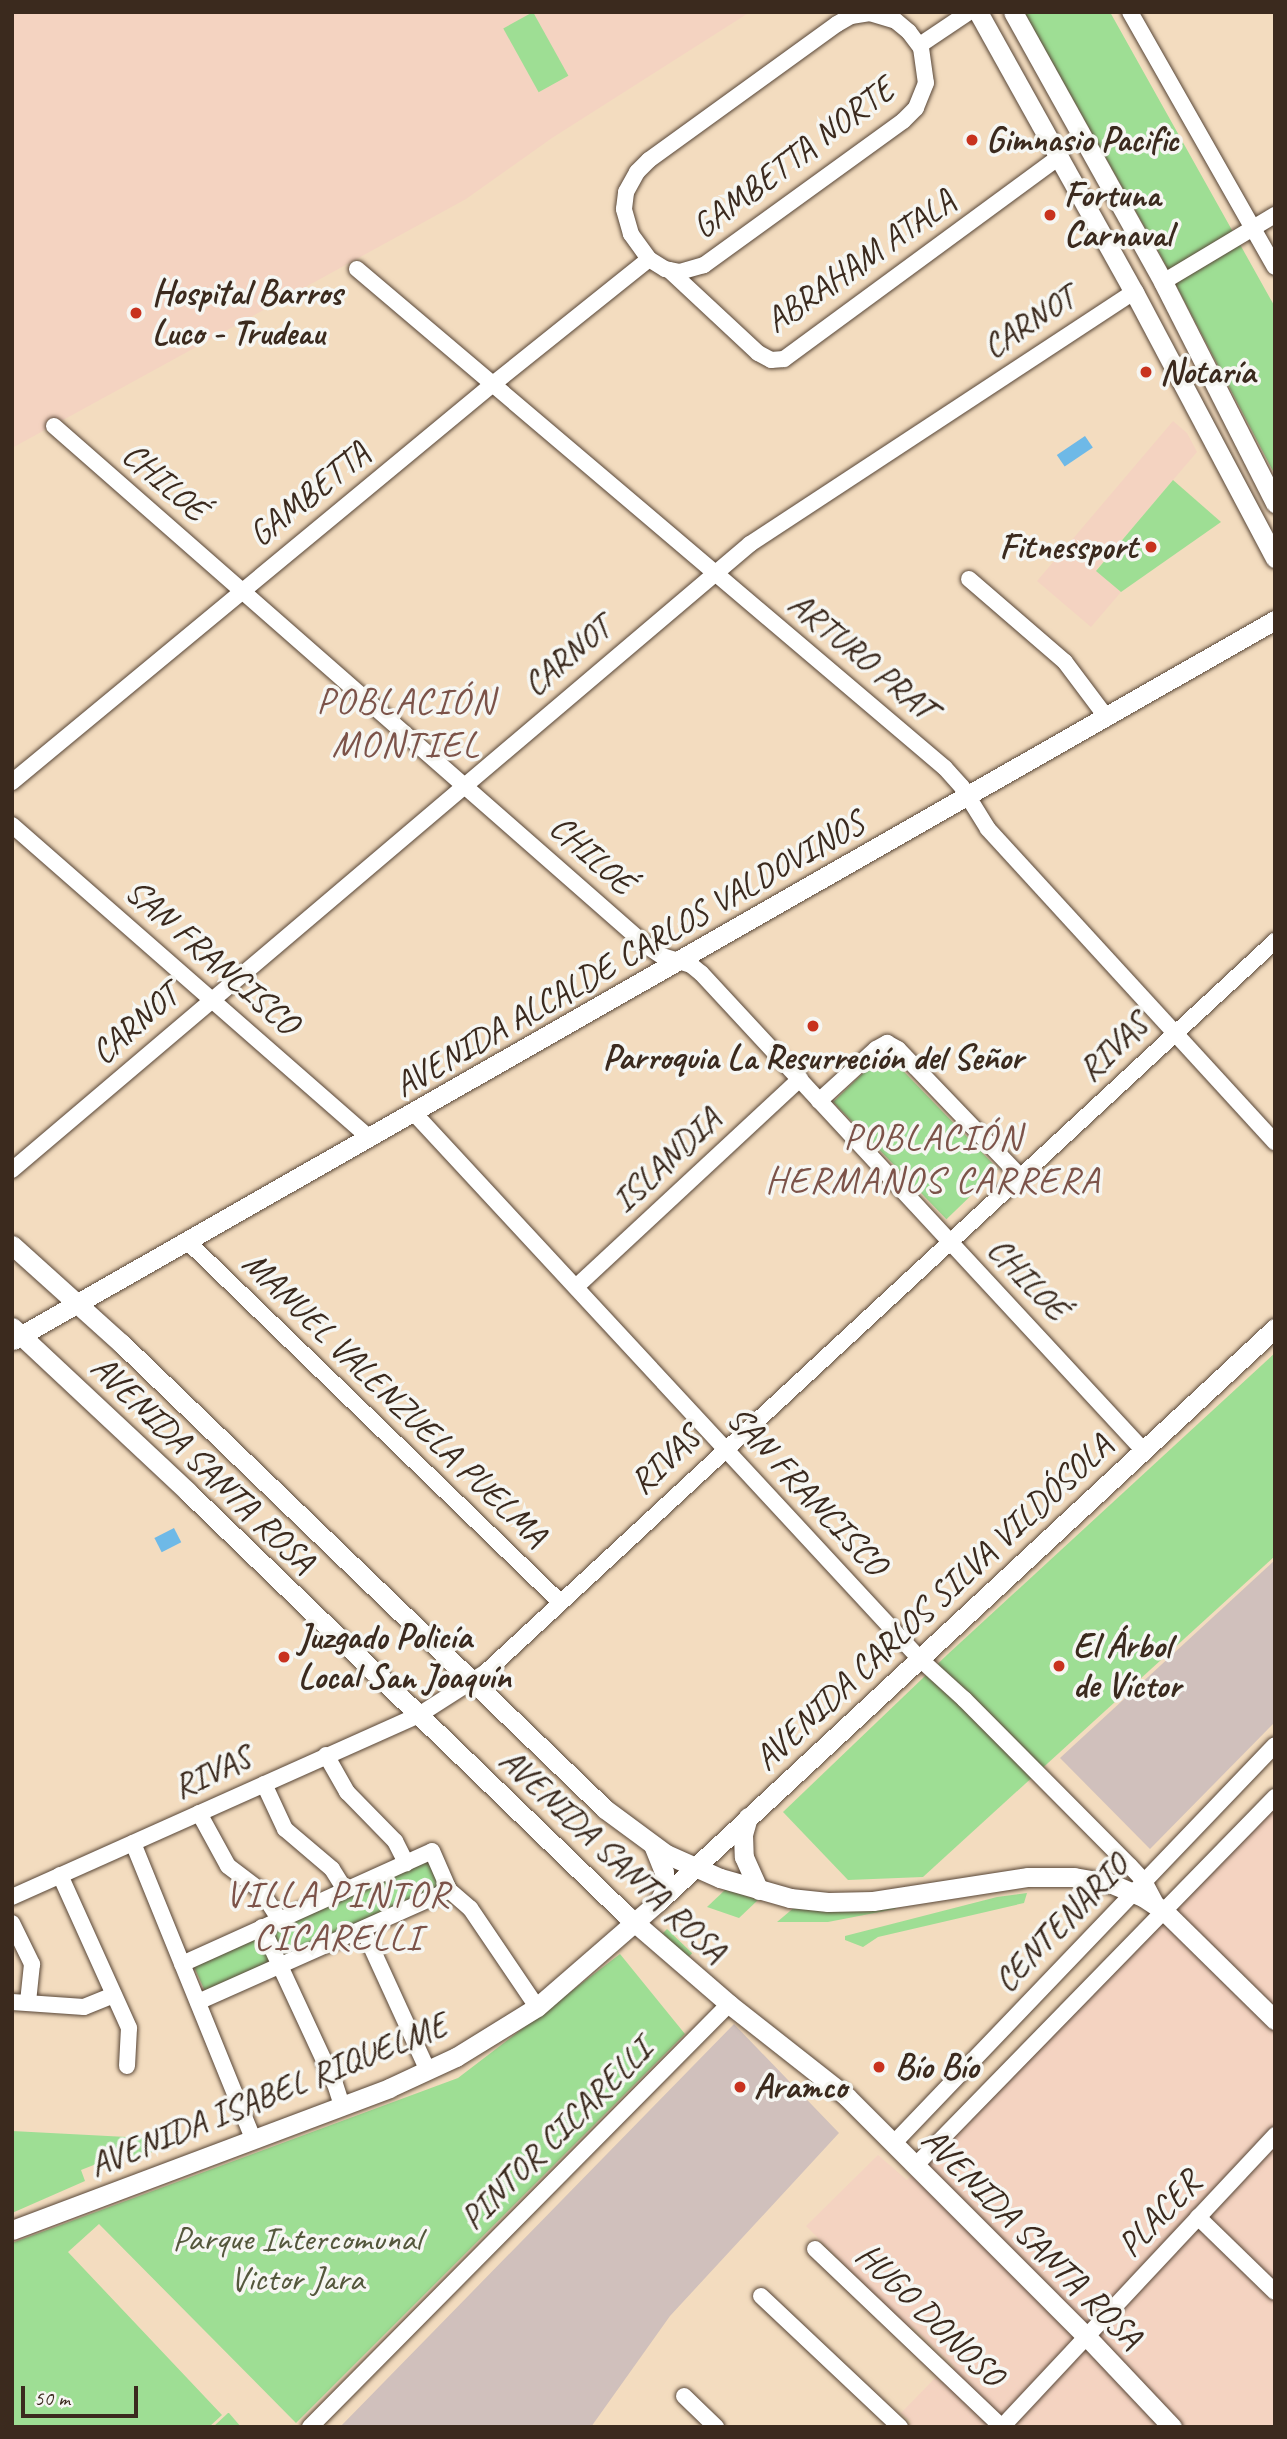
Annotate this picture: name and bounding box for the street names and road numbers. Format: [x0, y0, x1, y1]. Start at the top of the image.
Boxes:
street label: GAMBETTA NORTE [684, 68, 902, 248]
street label: ABRAHAM ATALA [758, 181, 962, 341]
street label: CARNOT [975, 276, 1083, 368]
street label: CHILOÉ [114, 433, 216, 531]
street label: GAMBETTA [240, 433, 378, 555]
street label: ARTURO PRAT [780, 582, 944, 730]
street label: CARNOT [514, 607, 620, 705]
street label: AVENIDA ALCALDE CARLOS VALDOVINOS [388, 803, 870, 1105]
street label: CHILOÉ [541, 806, 643, 904]
street label: SAN FRANCISCO [118, 871, 306, 1043]
street label: CARNOT [82, 974, 188, 1074]
street label: RIVAS [1069, 1004, 1157, 1090]
street label: ISLANDIA [603, 1099, 729, 1221]
street label: CHILOÉ [979, 1228, 1077, 1330]
street label: MANUEL VALENZUELA PUELMA [234, 1243, 556, 1555]
street label: AVENIDA SANTA ROSA [82, 1346, 324, 1582]
street label: SAN FRANCISCO [719, 1399, 895, 1583]
street label: RIVAS [621, 1417, 709, 1503]
street label: AVENIDA CARLOS SILVA VILDÓSOLA [745, 1425, 1121, 1779]
street label: RIVAS [166, 1736, 258, 1808]
street label: AVENIDA SANTA ROSA [491, 1739, 735, 1971]
street label: CENTENARIO [985, 1845, 1137, 2001]
street label: AVENIDA ISABEL RIQUELME [83, 2004, 453, 2186]
street label: PINTOR CICARELLI [452, 2030, 660, 2238]
street label: AVENIDA SANTA ROSA [913, 2119, 1151, 2357]
street label: PLACER [1109, 2162, 1209, 2266]
street label: HUGO DONOSO [848, 2235, 1012, 2395]

